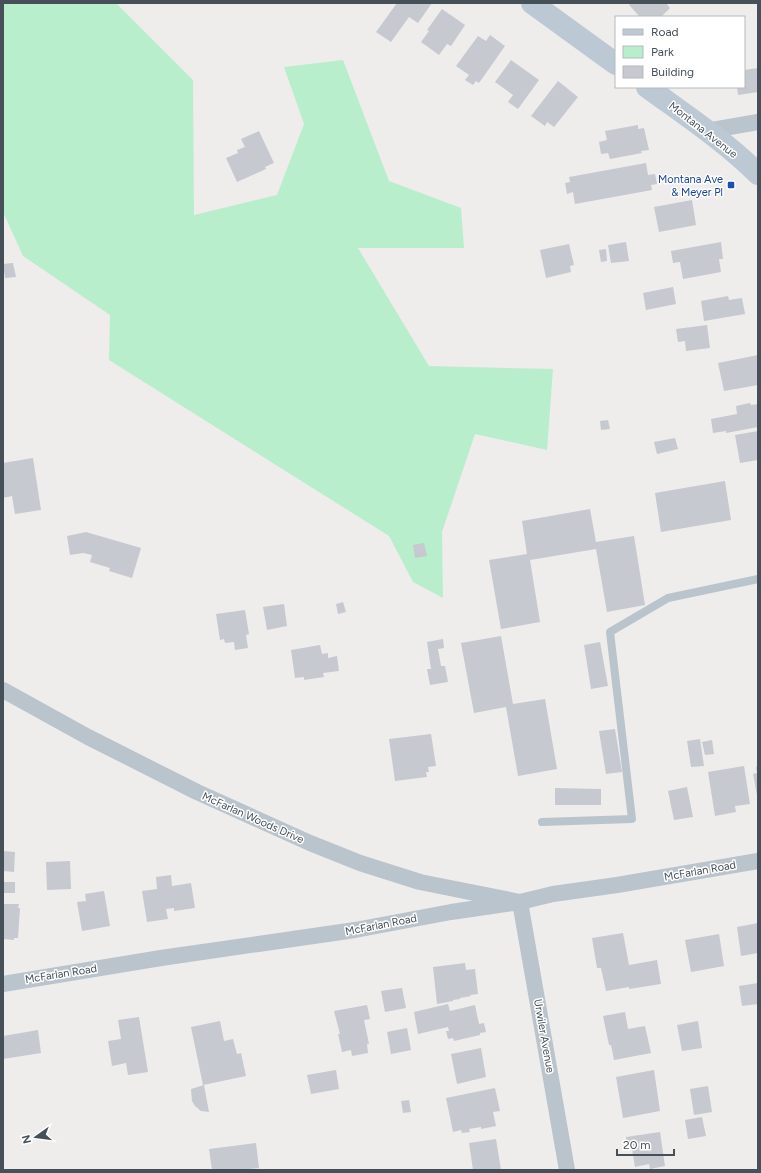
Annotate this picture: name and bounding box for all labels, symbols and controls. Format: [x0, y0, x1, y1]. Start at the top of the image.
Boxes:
legend [615, 16, 745, 88]
text: Road [651, 25, 679, 39]
text: Park [651, 45, 674, 59]
text: Building [651, 65, 694, 79]
street label: Montana Avenue [666, 99, 740, 161]
place label: Montana Ave & Meyer Pl [658, 173, 723, 199]
marker: Montana Ave & Meyer Pl [726, 180, 736, 190]
street label: McFarlan Woods Drive [200, 790, 306, 846]
street label: McFarlan Road [663, 858, 737, 884]
street label: McFarlan Road [344, 912, 418, 938]
street label: McFarlan Road [24, 962, 98, 986]
street label: Urwiler Avenue [531, 998, 557, 1074]
north arrow [16, 1117, 56, 1157]
scale bar [617, 1131, 674, 1157]
text: N [19, 1134, 34, 1145]
text: 20 m [623, 1138, 651, 1152]

